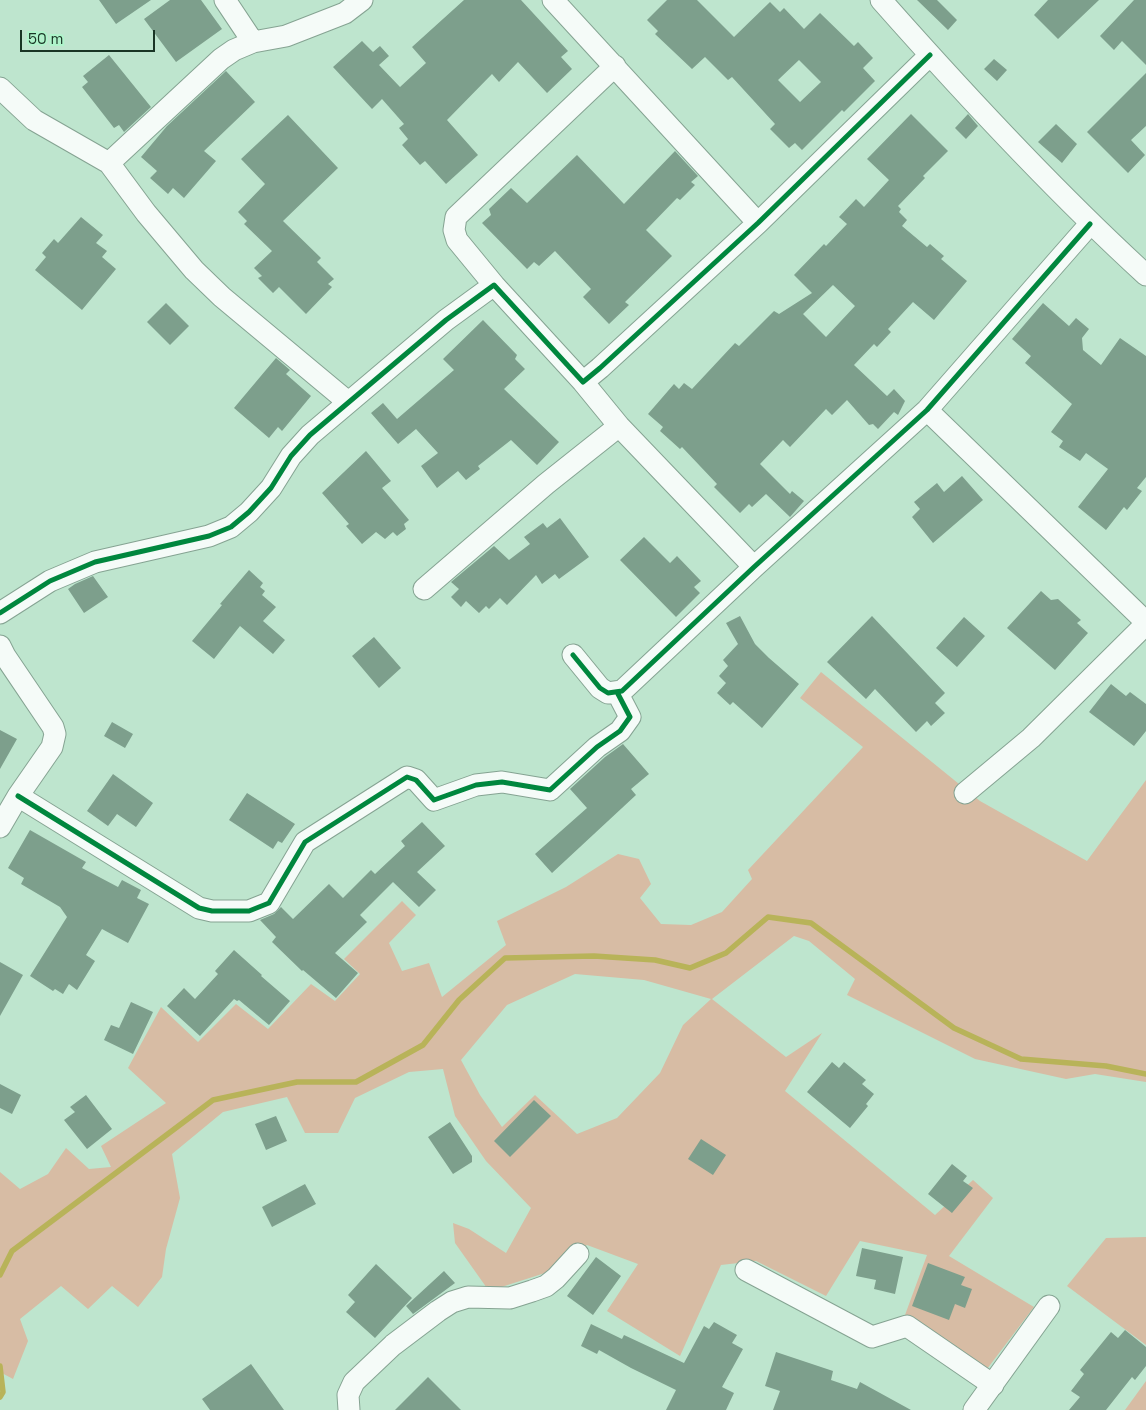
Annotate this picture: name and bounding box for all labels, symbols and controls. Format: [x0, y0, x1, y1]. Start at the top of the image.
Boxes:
scale bar [22, 20, 158, 52]
text: 50 m [28, 29, 63, 48]

